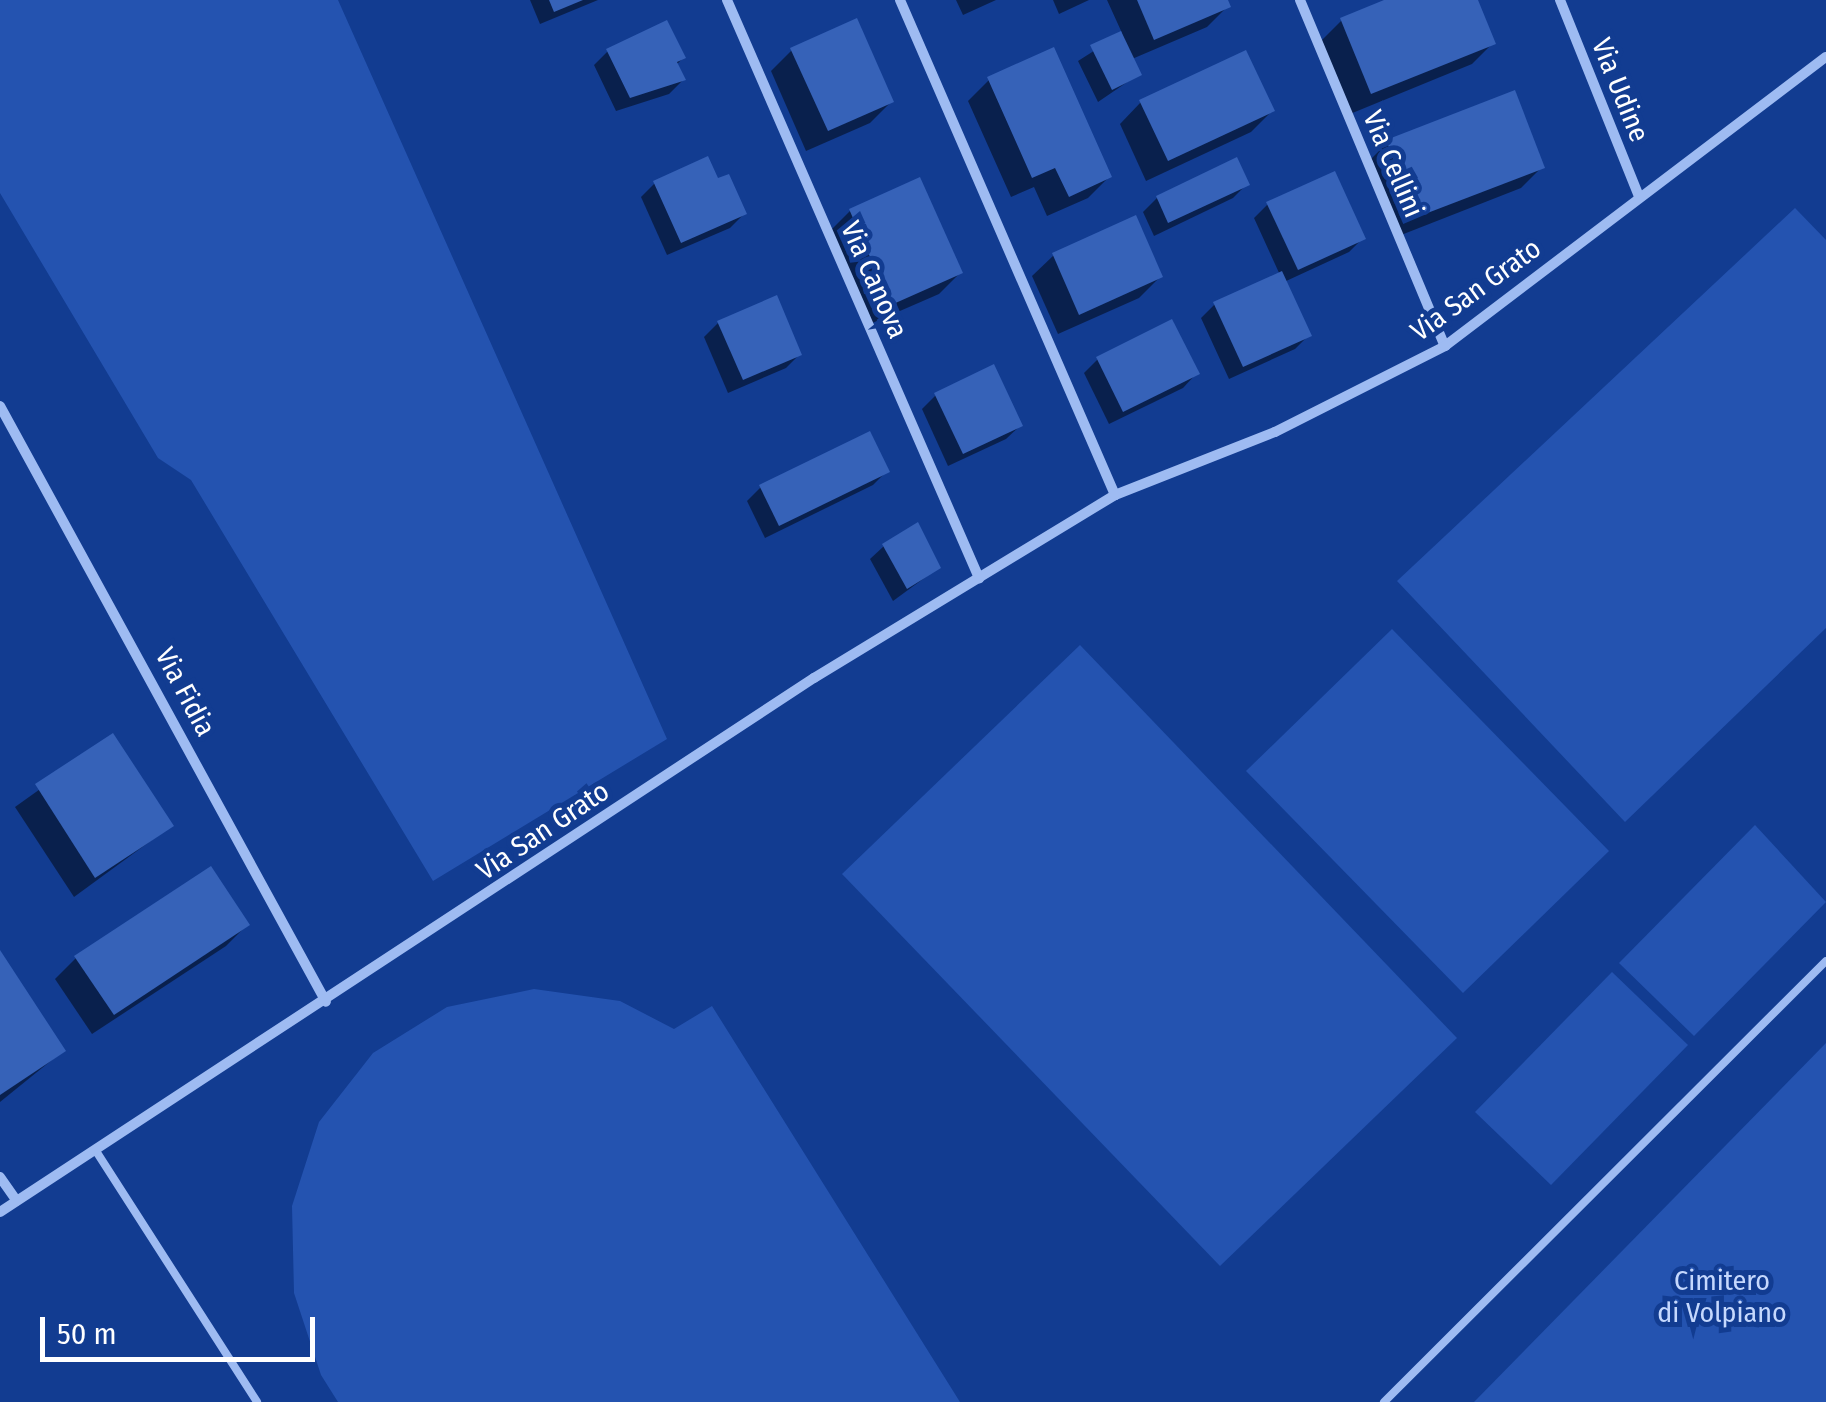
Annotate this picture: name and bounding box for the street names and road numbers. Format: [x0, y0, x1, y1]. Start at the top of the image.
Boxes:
street label: Via Udine [1584, 33, 1656, 147]
street label: Via Cellini [1356, 106, 1430, 222]
street label: Via Canova [833, 216, 915, 344]
street label: Via San Grato [1404, 232, 1548, 348]
street label: Via Fidia [148, 642, 222, 742]
street label: Via San Grato [470, 774, 616, 888]

